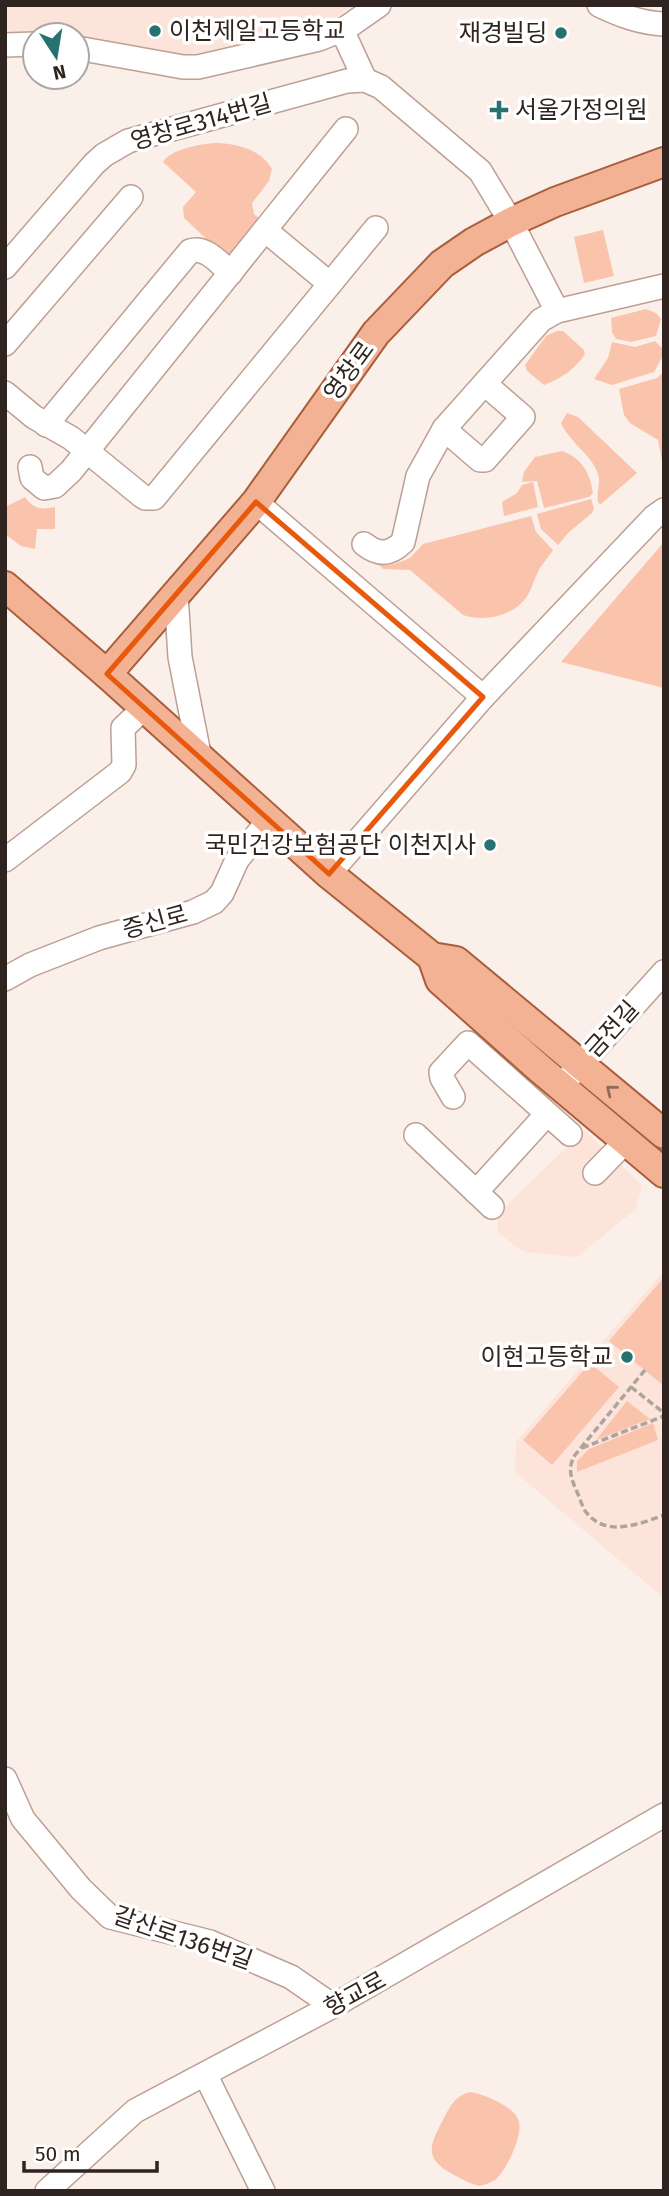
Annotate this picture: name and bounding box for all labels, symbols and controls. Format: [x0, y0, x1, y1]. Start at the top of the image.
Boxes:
place label: 이천제일고등학교 [169, 17, 346, 45]
place label: 재경빌딩 [459, 19, 547, 47]
north arrow [21, 21, 91, 91]
marker: 이천제일고등학교 [147, 23, 163, 39]
marker: 재경빌딩 [553, 25, 569, 41]
text: N [51, 60, 68, 85]
street label: 영창로314번길 [127, 89, 275, 155]
place label: 서울가정의원 [515, 96, 647, 124]
marker: 서울가정의원 [489, 100, 509, 120]
street label: 영창로 [318, 336, 380, 406]
place label: 국민건강보험공단 이천지사 [205, 831, 476, 859]
marker: 국민건강보험공단 이천지사 [482, 837, 498, 853]
street label: 증신로 [119, 900, 191, 944]
street label: 금전길 [579, 995, 645, 1063]
one-way arrow [606, 1086, 618, 1099]
place label: 이현고등학교 [481, 1343, 613, 1371]
marker: 이현고등학교 [619, 1349, 635, 1365]
street label: 갈산로136번길 [110, 1901, 256, 1975]
street label: 향교로 [319, 1966, 391, 2022]
scale bar [24, 2130, 158, 2174]
text: 50 m [35, 2141, 81, 2167]

